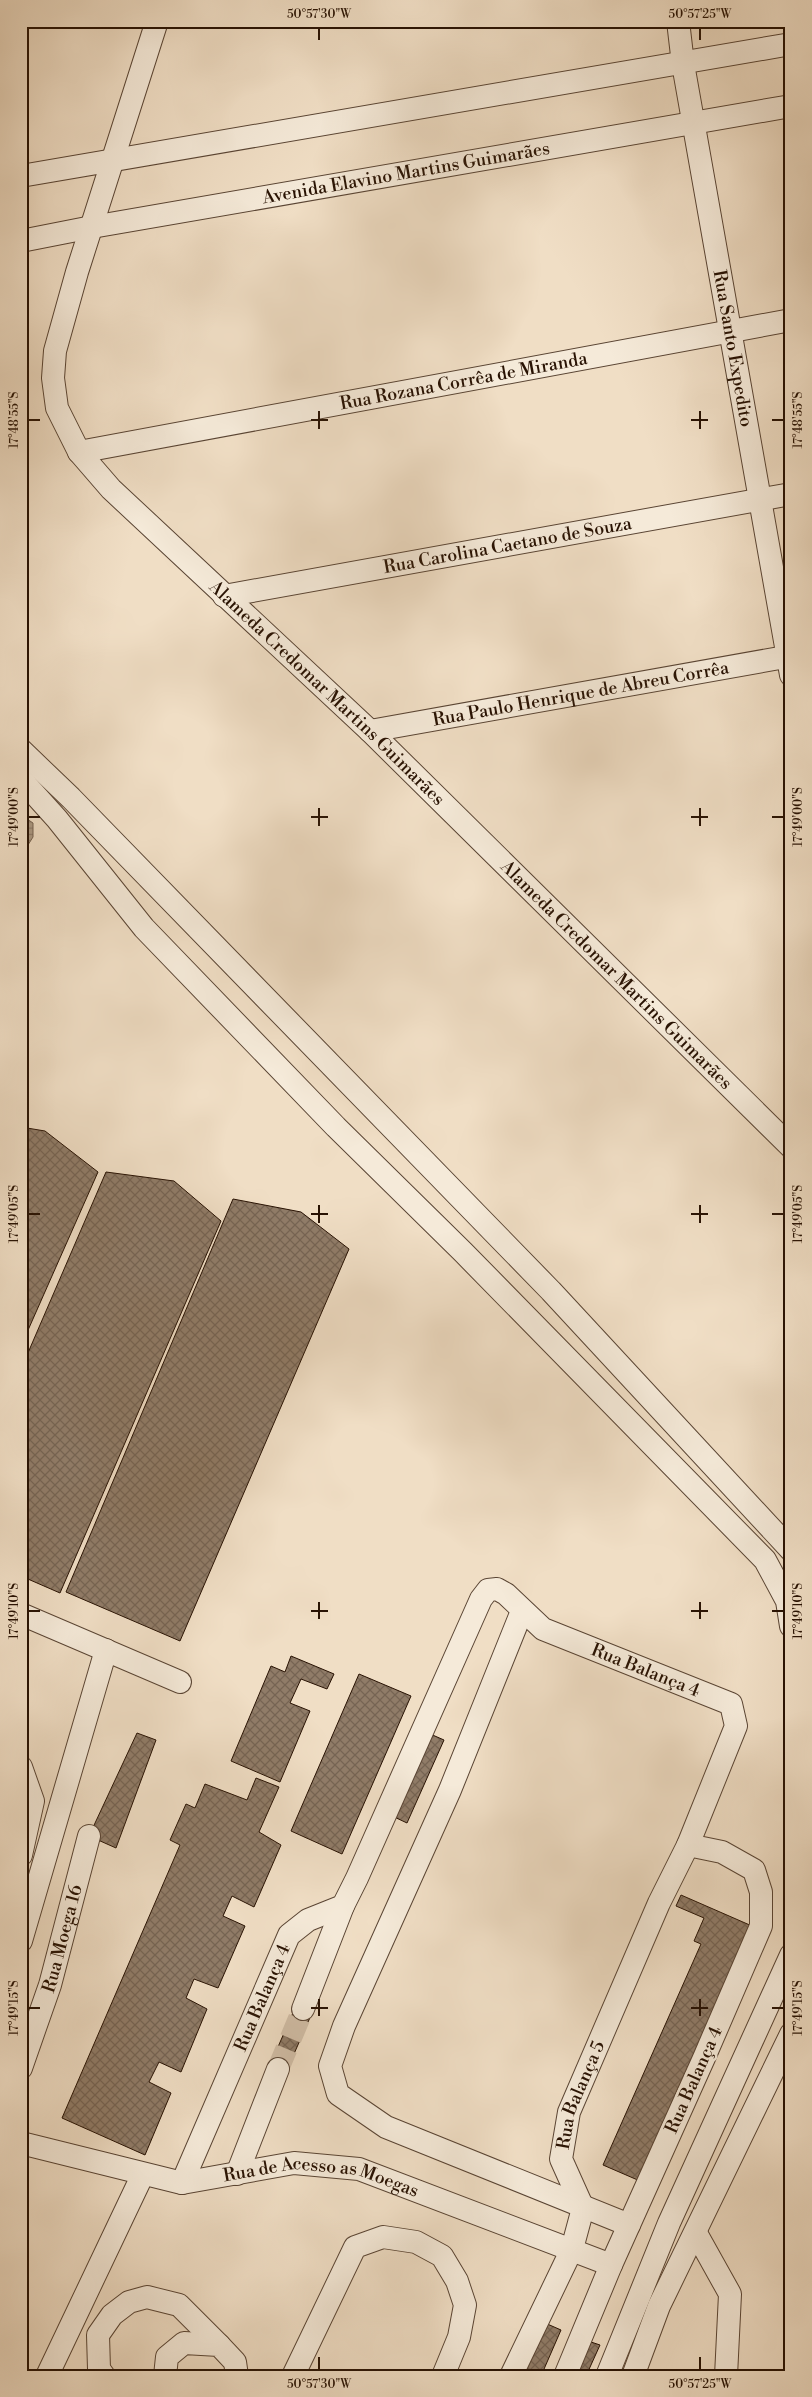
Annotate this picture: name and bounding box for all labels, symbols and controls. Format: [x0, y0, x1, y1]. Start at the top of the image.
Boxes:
text: 50°57'30"W [287, 7, 352, 22]
text: 50°57'25"W [669, 7, 733, 22]
street label: Avenida Elavino Martins Guimarães [259, 136, 552, 209]
street label: Rua Santo Expedito [708, 268, 758, 429]
street label: Rua Rozana Corrêa de Miranda [338, 346, 590, 415]
text: 17°48'55"S [7, 391, 22, 449]
text: 17°48'55"S [791, 391, 806, 449]
street label: Rua Carolina Caetano de Souza [381, 511, 634, 579]
street label: Alameda Credomar Martins Guimarães [204, 575, 450, 810]
street label: Rua Paulo Henrique de Abreu Corrêa [431, 656, 732, 731]
text: 17°49'00"S [7, 787, 22, 847]
text: 17°49'00"S [791, 787, 806, 847]
street label: Alameda Credomar Martins Guimarães [495, 854, 737, 1094]
text: 17°49'05"S [7, 1185, 22, 1243]
text: 17°49'05"S [791, 1185, 806, 1243]
text: 17°49'10"S [7, 1583, 22, 1639]
text: 17°49'10"S [791, 1583, 806, 1639]
street label: Rua Balança 4 [588, 1638, 704, 1702]
street label: Rua Moega 16 [37, 1882, 87, 1996]
street label: Rua Balança 4 [229, 1940, 295, 2055]
text: 17°49'15"S [7, 1980, 22, 2036]
text: 17°49'15"S [791, 1980, 806, 2036]
street label: Rua Balança 4 [660, 2023, 728, 2137]
street label: Rua Balança 5 [551, 2037, 610, 2151]
street label: Rua de Acesso as Moegas [221, 2151, 422, 2202]
text: 50°57'30"W [287, 2377, 352, 2392]
text: 50°57'25"W [669, 2377, 733, 2392]

